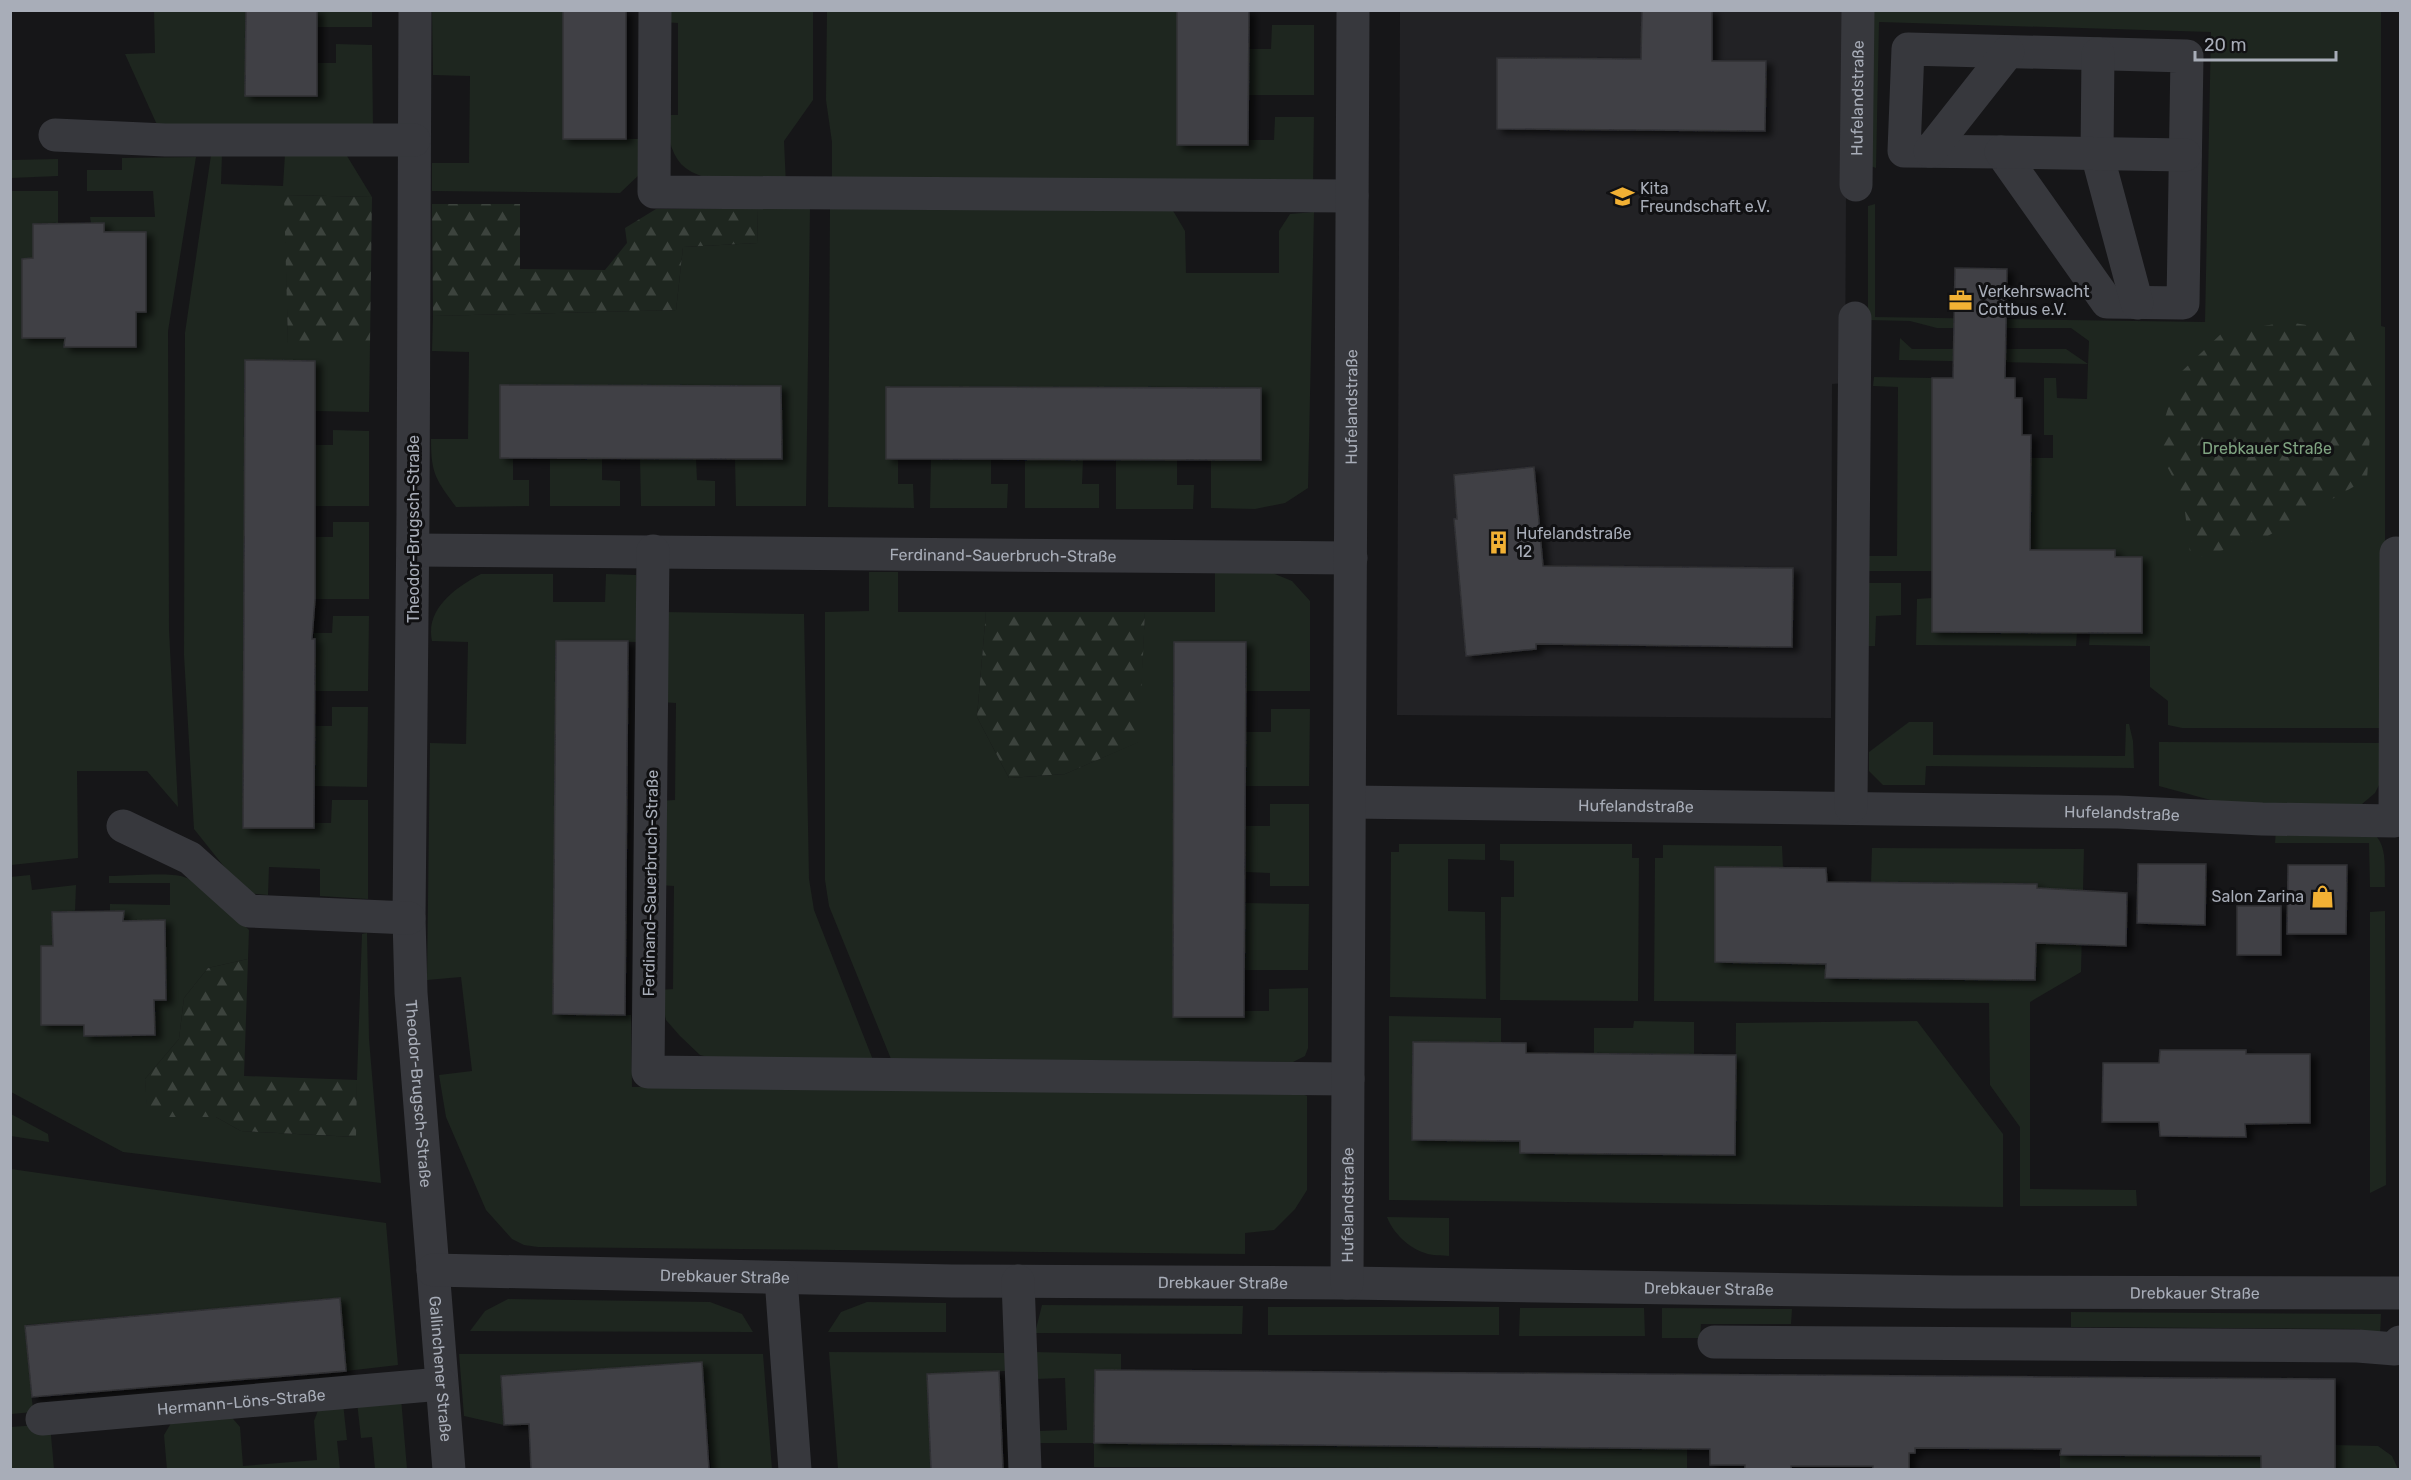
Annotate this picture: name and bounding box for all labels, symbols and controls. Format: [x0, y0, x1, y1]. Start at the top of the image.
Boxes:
scale bar [2195, 24, 2336, 62]
text: 20 m [2204, 34, 2246, 56]
street label: Hufelandstraße [1847, 40, 1868, 156]
place label: Kita Freundschaft e.V. [1640, 179, 1770, 216]
school or university icon: Kita Freundschaft e.V. [1609, 184, 1635, 210]
place label: Verkehrswacht Cottbus e.V. [1978, 282, 2089, 319]
office icon: Verkehrswacht Cottbus e.V. [1947, 287, 1973, 313]
street label: Hufelandstraße [1342, 349, 1361, 465]
street label: Theodor-Brugsch-Straße [404, 435, 423, 623]
park label: Drebkauer Straße [2202, 439, 2332, 458]
place label: Hufelandstraße 12 [1516, 524, 1632, 561]
building icon: Hufelandstraße 12 [1485, 529, 1511, 555]
street label: Ferdinand-Sauerbruch-Straße [889, 545, 1117, 566]
street label: Ferdinand-Sauerbruch-Straße [639, 769, 662, 997]
street label: Hufelandstraße [1578, 796, 1694, 816]
street label: Hufelandstraße [2064, 802, 2180, 825]
shop icon: Salon Zarina [2309, 883, 2335, 909]
place label: Salon Zarina [2212, 887, 2304, 906]
street label: Theodor-Brugsch-Straße [402, 999, 435, 1188]
street label: Hufelandstraße [1338, 1147, 1358, 1263]
street label: Drebkauer Straße [660, 1266, 790, 1288]
street label: Drebkauer Straße [1158, 1273, 1288, 1293]
street label: Drebkauer Straße [1644, 1278, 1774, 1299]
street label: Drebkauer Straße [2130, 1283, 2260, 1303]
street label: Gallinchener Straße [425, 1295, 456, 1443]
street label: Hermann-Löns-Straße [156, 1385, 326, 1419]

